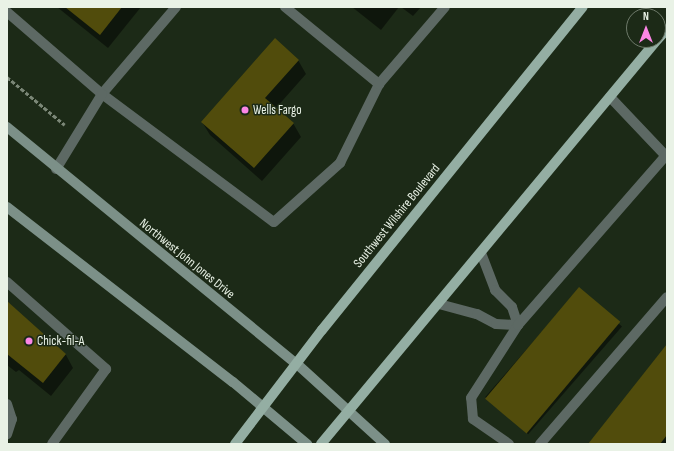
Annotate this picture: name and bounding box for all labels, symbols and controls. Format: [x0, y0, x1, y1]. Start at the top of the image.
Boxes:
north arrow [626, 8, 666, 48]
text: N [643, 10, 649, 23]
place label: Wells Fargo [253, 102, 302, 118]
marker: Wells Fargo [240, 105, 250, 115]
street label: Southwest Wilshire Boulevard [350, 161, 444, 271]
street label: Northwest John Jones Drive [136, 216, 238, 302]
place label: Chick-fil-A [37, 333, 84, 349]
marker: Chick-fil-A [24, 336, 34, 346]

